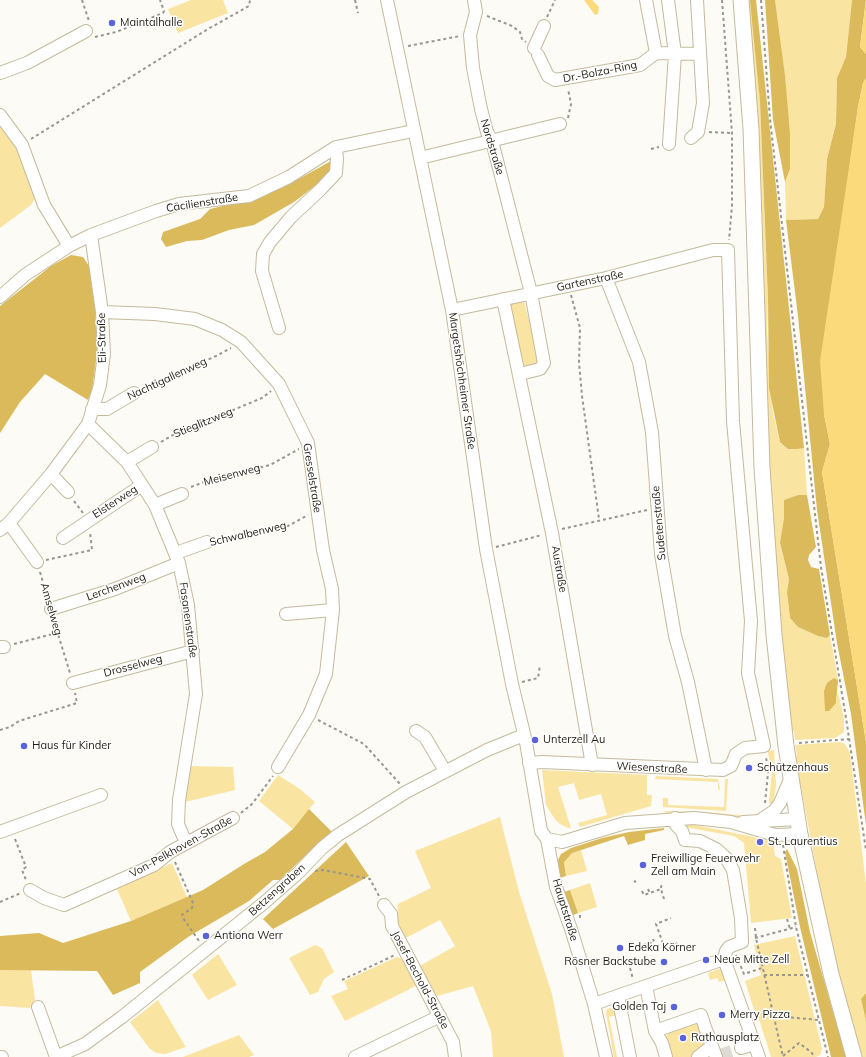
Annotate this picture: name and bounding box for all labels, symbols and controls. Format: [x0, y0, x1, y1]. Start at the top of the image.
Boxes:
place label: Maintalhalle [120, 16, 182, 30]
marker: Maintalhalle [107, 18, 117, 28]
street label: Dr.-Bolza-Ring [562, 58, 638, 86]
street label: Nordstraße [477, 117, 507, 177]
street label: Cäcilienstraße [165, 191, 239, 215]
street label: Gartenstraße [555, 267, 625, 295]
street label: Margetshöchheimer Straße [446, 312, 478, 450]
street label: Eli-Straße [95, 313, 109, 363]
street label: Nachtigallenweg [125, 355, 209, 403]
street label: Stieglitzweg [171, 405, 235, 441]
street label: Gresselstraße [300, 442, 324, 514]
street label: Meisenweg [202, 461, 262, 489]
street label: Elsterweg [90, 483, 140, 521]
street label: Sudetenstraße [649, 485, 669, 561]
street label: Schwalbenweg [208, 519, 288, 549]
street label: Austraße [548, 545, 570, 593]
street label: Lerchenweg [85, 570, 147, 604]
street label: Amselweg [37, 581, 65, 637]
street label: Fasanenstraße [176, 581, 200, 659]
street label: Drosselweg [102, 652, 164, 680]
place label: Unterzell Au [543, 733, 605, 747]
marker: Unterzell Au [530, 735, 540, 745]
place label: Haus für Kinder [32, 739, 111, 753]
marker: Haus für Kinder [19, 741, 29, 751]
street label: Wiesenstraße [616, 760, 688, 776]
place label: Schützenhaus [757, 761, 829, 775]
marker: Schützenhaus [744, 763, 754, 773]
street label: Von-Pelkhoven-Straße [127, 813, 235, 881]
place label: St. Laurentius [768, 835, 838, 849]
marker: St. Laurentius [755, 837, 765, 847]
place label: Freiwillige Feuerwehr Zell am Main [651, 852, 760, 878]
marker: Freiwillige Feuerwehr Zell am Main [638, 860, 648, 870]
street label: Betzengraben [246, 861, 308, 919]
street label: Hauptstraße [549, 877, 581, 943]
place label: Antiona Werr [214, 929, 283, 943]
street label: Josef-Bechold-Straße [389, 929, 451, 1031]
marker: Antiona Werr [201, 931, 211, 941]
place label: Edeka Körner [628, 941, 696, 955]
marker: Edeka Körner [615, 943, 625, 953]
place label: Neue Mitte Zell [714, 953, 789, 967]
place label: Rösner Backstube [564, 955, 656, 969]
marker: Neue Mitte Zell [701, 955, 711, 965]
marker: Rösner Backstube [659, 957, 669, 967]
place label: Golden Taj [612, 1000, 666, 1014]
marker: Golden Taj [669, 1002, 679, 1012]
place label: Merry Pizza [730, 1008, 790, 1022]
marker: Merry Pizza [717, 1010, 727, 1020]
place label: Rathausplatz [691, 1031, 759, 1045]
marker: Rathausplatz [678, 1033, 688, 1043]

